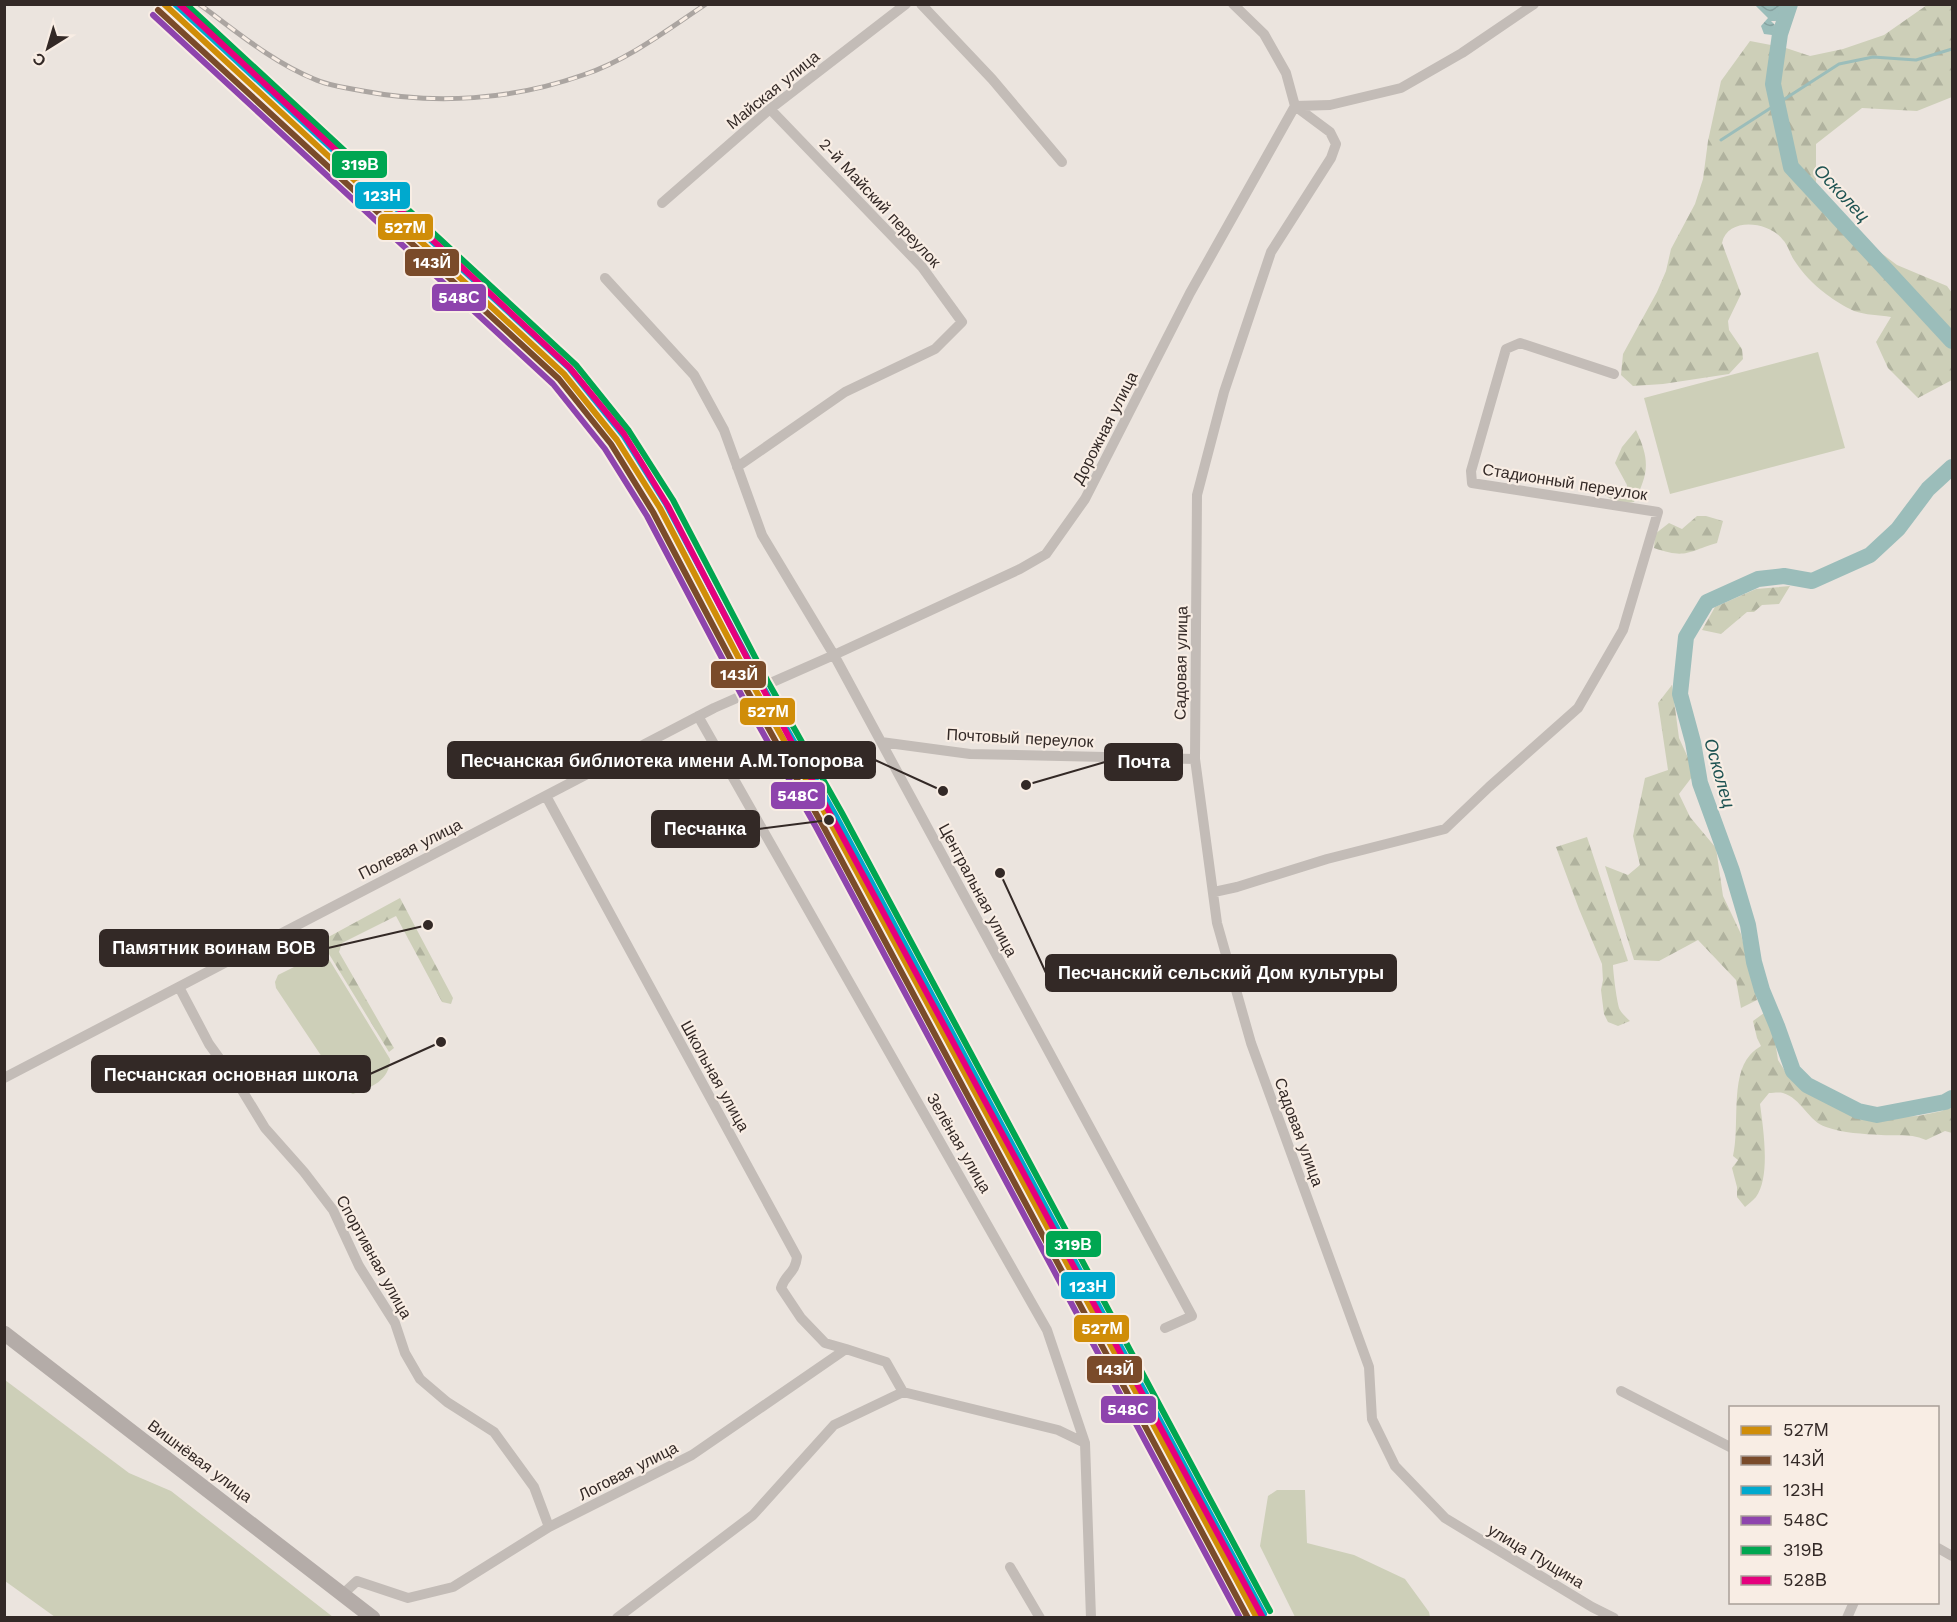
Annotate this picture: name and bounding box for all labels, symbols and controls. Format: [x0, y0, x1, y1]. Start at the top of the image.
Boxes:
north arrow [18, 18, 78, 78]
street label: Майская улица [723, 47, 823, 133]
text: С [29, 48, 50, 71]
street label: 2-й Майский переулок [815, 135, 945, 272]
line badge: 319В [331, 150, 388, 179]
text: 319В [341, 155, 379, 174]
water label: Осколец [1810, 160, 1874, 226]
line badge: 123Н [354, 181, 411, 210]
text: 123Н [363, 186, 401, 205]
line badge: 527М [377, 213, 434, 241]
text: 527М [384, 218, 426, 237]
line badge: 143Й [404, 248, 460, 277]
text: 143Й [413, 253, 451, 272]
line badge: 548С [431, 283, 487, 312]
text: 548С [438, 288, 480, 307]
street label: Дорожная улица [1068, 368, 1142, 488]
street label: Стадионный переулок [1481, 460, 1650, 505]
street label: Садовая улица [1171, 606, 1191, 720]
line badge: 143Й [710, 660, 767, 689]
text: 143Й [720, 665, 758, 684]
line badge: 527М [739, 697, 796, 726]
text: 527М [747, 702, 789, 721]
street label: Почтовый переулок [946, 725, 1095, 751]
water label: Осколец [1700, 736, 1740, 810]
callout: Песчанская библиотека имени А.М.Топорова [448, 742, 875, 778]
callout: Почта [1105, 744, 1182, 780]
text: Песчанская библиотека имени А.М.Топорова [461, 750, 864, 771]
text: Почта [1118, 751, 1171, 772]
line badge: 548С [770, 781, 826, 810]
text: 548С [777, 786, 819, 805]
callout: Песчанка [652, 811, 759, 847]
street label: Полевая улица [355, 815, 465, 883]
text: Песчанка [664, 818, 747, 839]
street label: Центральная улица [935, 820, 1021, 960]
callout: Памятник воинам ВОВ [100, 930, 328, 966]
text: Памятник воинам ВОВ [112, 937, 316, 958]
callout: Песчанский сельский Дом культуры [1046, 955, 1396, 991]
text: Песчанский сельский Дом культуры [1058, 962, 1384, 983]
street label: Школьная улица [677, 1017, 753, 1135]
callout: Песчанская основная школа [92, 1056, 370, 1092]
text: Песчанская основная школа [104, 1064, 359, 1085]
street label: Садовая улица [1271, 1075, 1327, 1189]
street label: Зелёная улица [923, 1090, 995, 1196]
street label: Спортивная улица [332, 1192, 416, 1322]
line badge: 319В [1045, 1230, 1102, 1258]
text: 319В [1054, 1235, 1092, 1254]
line badge: 123Н [1060, 1271, 1116, 1300]
text: 123Н [1069, 1277, 1107, 1296]
line badge: 527М [1073, 1314, 1130, 1343]
text: 527М [1081, 1319, 1123, 1338]
line badge: 143Й [1086, 1355, 1143, 1384]
text: 143Й [1096, 1360, 1134, 1379]
line badge: 548С [1100, 1395, 1157, 1424]
text: 548С [1107, 1400, 1149, 1419]
legend [1729, 1406, 1939, 1604]
street label: Вишнёвая улица [144, 1416, 256, 1506]
text: 527М [1783, 1419, 1829, 1440]
street label: Логовая улица [575, 1438, 681, 1504]
text: 143Й [1783, 1449, 1824, 1470]
text: 123Н [1783, 1479, 1824, 1500]
text: 548С [1783, 1509, 1829, 1530]
street label: улица Пущина [1484, 1520, 1588, 1592]
text: 319В [1783, 1539, 1824, 1560]
text: 528В [1783, 1569, 1827, 1590]

